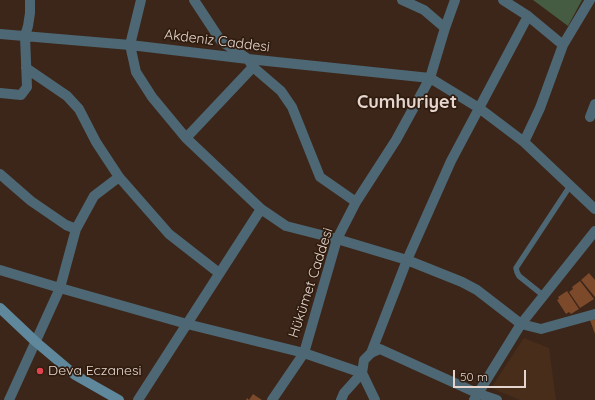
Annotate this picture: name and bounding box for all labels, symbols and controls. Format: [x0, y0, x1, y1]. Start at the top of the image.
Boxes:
street label: Akdeniz Caddesi [163, 26, 271, 56]
district label: Cumhuriyet [357, 92, 457, 114]
street label: Hükümet Caddesi [285, 226, 337, 340]
scale bar [455, 362, 528, 388]
place label: Deva Eczanesi [48, 363, 142, 379]
marker: Deva Eczanesi [35, 366, 45, 376]
text: 50 m [460, 369, 488, 384]

